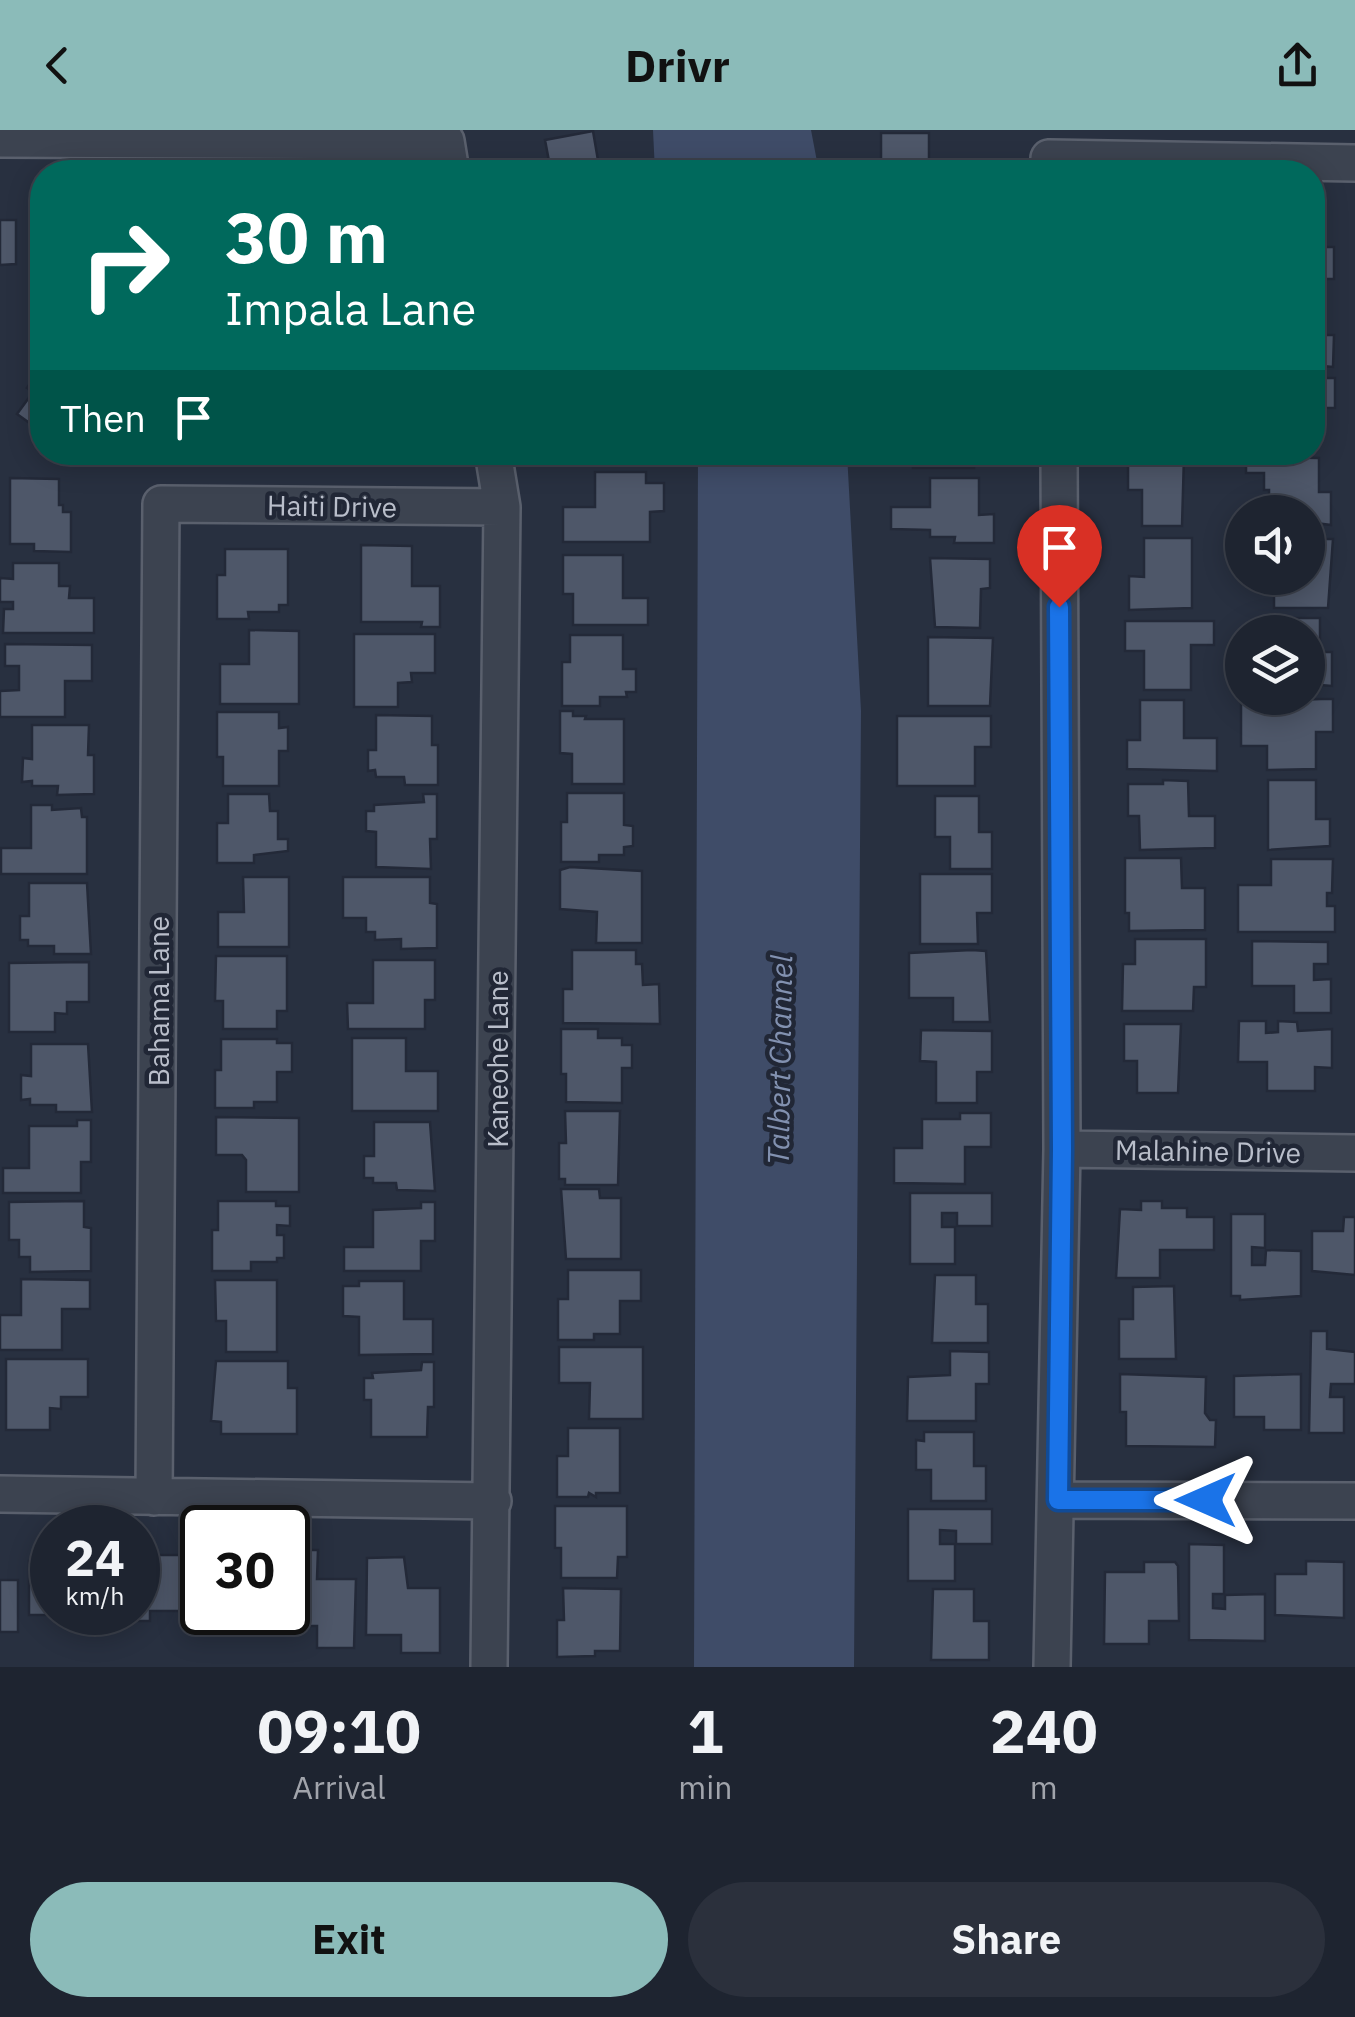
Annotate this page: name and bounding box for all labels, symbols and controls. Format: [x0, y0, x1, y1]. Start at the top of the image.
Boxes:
text: Drivr [625, 36, 730, 94]
icon: back [30, 38, 85, 93]
icon: share [1270, 38, 1325, 93]
text: 30 m [225, 191, 388, 282]
icon: right [60, 200, 190, 330]
text: Impala Lane [225, 279, 476, 337]
icon: arrive [166, 390, 221, 445]
text: Then [60, 393, 146, 442]
street label: Haiti Drive [267, 486, 397, 526]
map controls [1225, 495, 1325, 715]
button: sound [1225, 495, 1325, 595]
pin [1017, 505, 1102, 608]
icon: arrive [1032, 520, 1087, 575]
button: layers [1225, 615, 1325, 715]
street label: Bahama Lane [140, 916, 177, 1086]
water label: Talbert Channel [758, 955, 800, 1165]
street label: Kaneohe Lane [479, 970, 516, 1148]
street label: Malahine Drive [1115, 1131, 1301, 1171]
position arrow [1154, 1448, 1258, 1552]
speed limit sign: 30 [180, 1505, 310, 1635]
text: 24 [65, 1525, 125, 1590]
text: km/h [66, 1579, 124, 1612]
text: 09:10 [257, 1691, 421, 1770]
text: 1 [687, 1691, 723, 1770]
text: 240 [990, 1691, 1098, 1770]
text: Arrival [293, 1766, 386, 1808]
text: min [678, 1766, 732, 1808]
text: m [1030, 1766, 1058, 1808]
button: Exit [30, 1882, 668, 1997]
button: Share [688, 1882, 1325, 1997]

